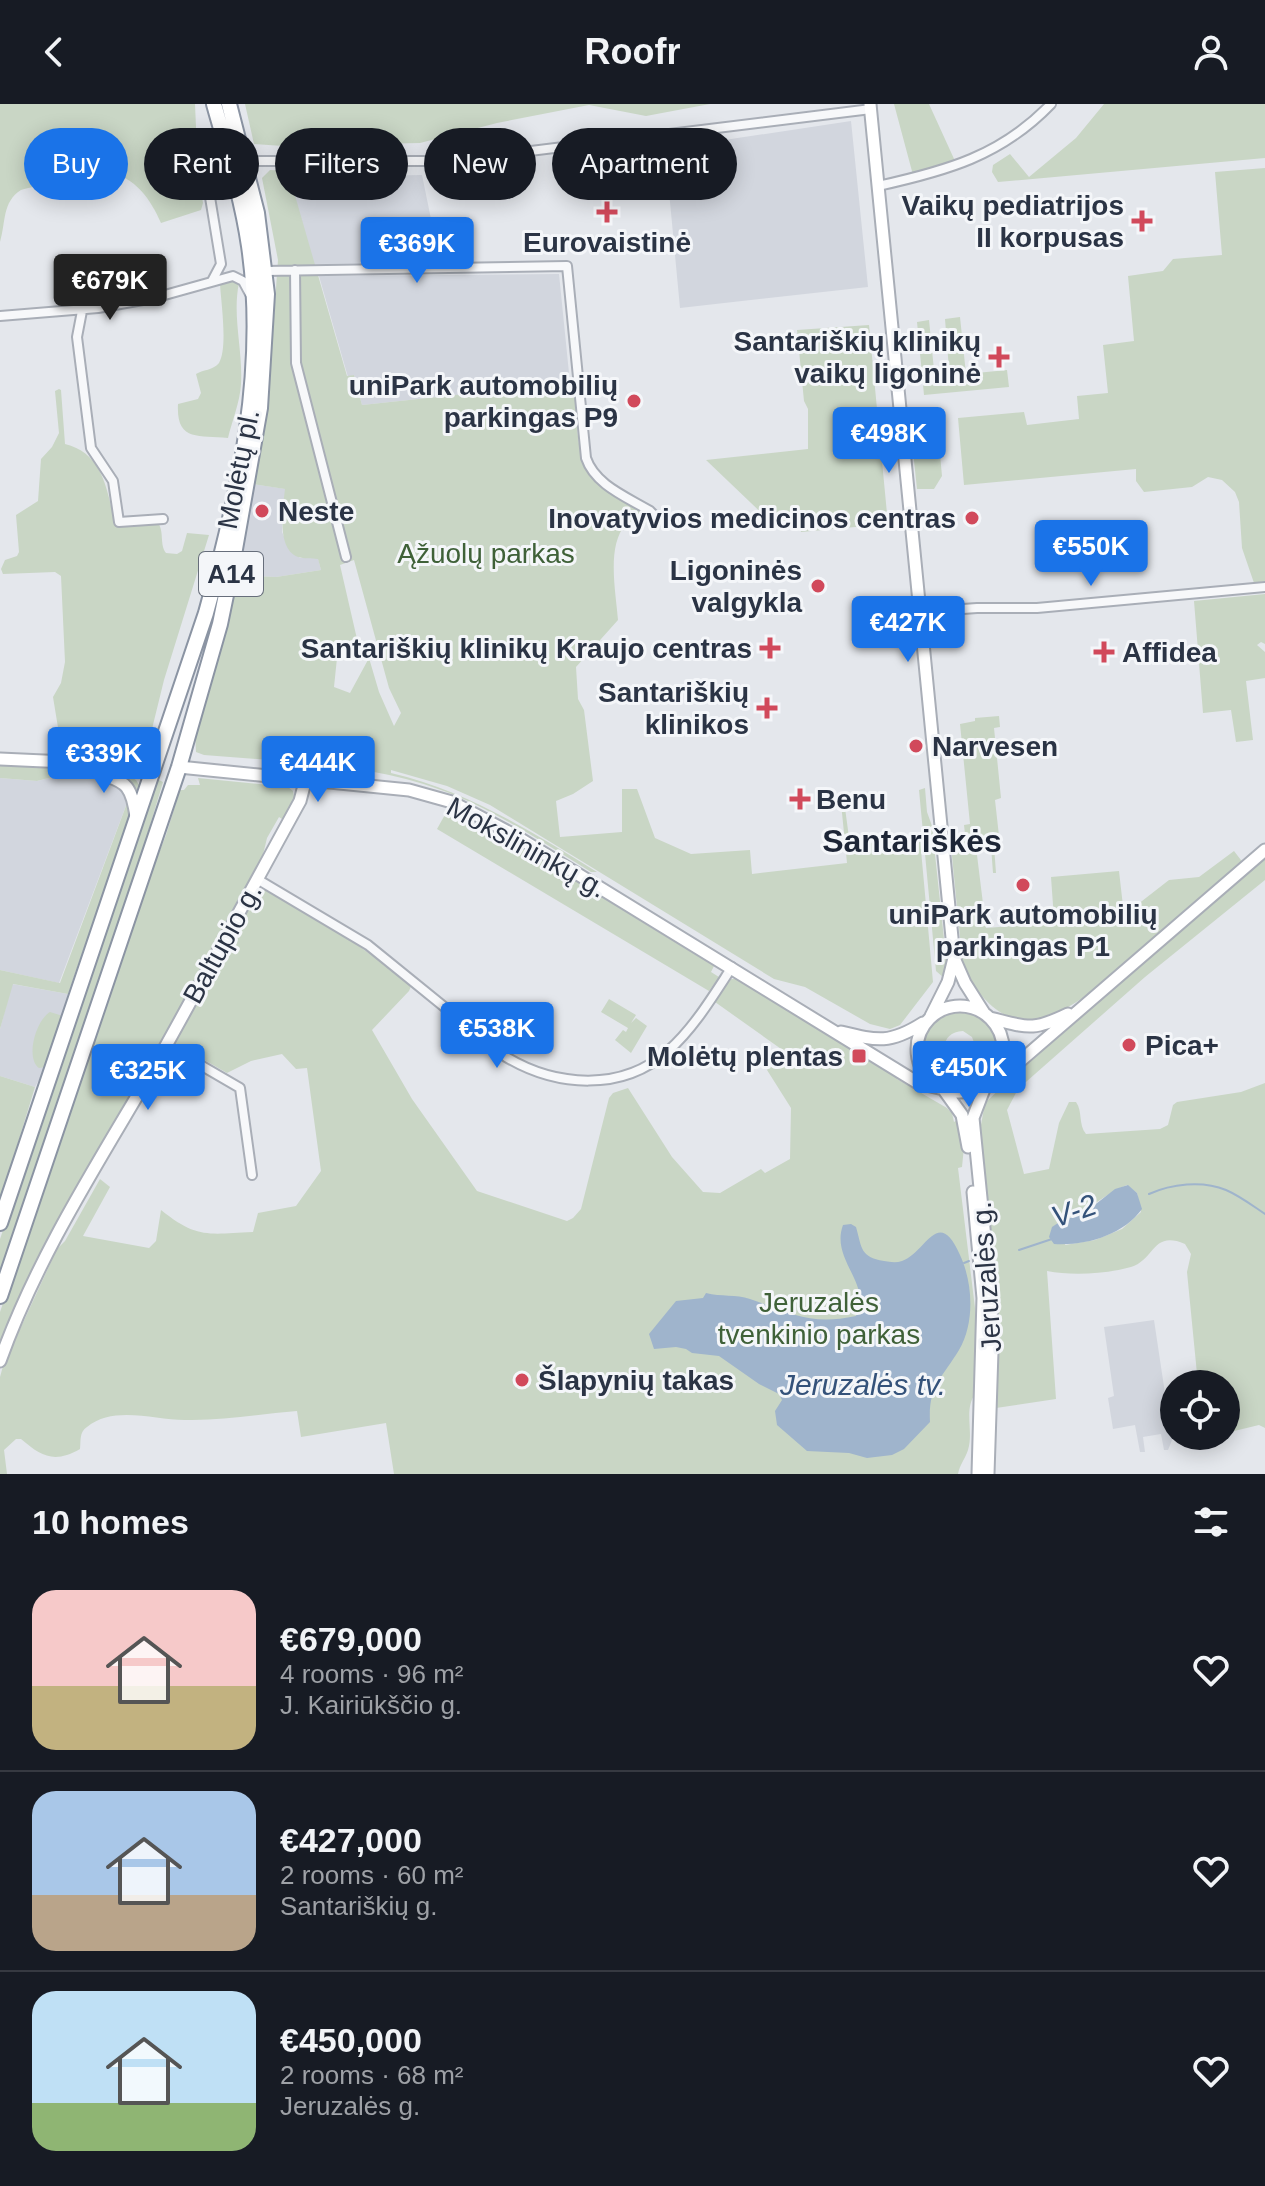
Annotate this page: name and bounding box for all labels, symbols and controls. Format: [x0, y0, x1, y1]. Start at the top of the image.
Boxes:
icon: back [32, 30, 76, 74]
icon: person [1189, 30, 1233, 74]
text: Roofr [585, 31, 680, 72]
chip: Buy [24, 128, 128, 200]
chip: Rent [144, 128, 259, 200]
chip: Filters [275, 128, 408, 200]
chip: New [424, 128, 536, 200]
chip: Apartment [552, 128, 737, 200]
place label: Vaikų pediatrijos II korpusas [901, 190, 1124, 253]
marker: Eurovaistinė [598, 203, 616, 221]
marker: Vaikų pediatrijos II korpusas [1131, 210, 1153, 232]
pin: €369K [361, 217, 473, 285]
place label: Eurovaistinė [523, 227, 691, 258]
text: €369K [379, 228, 455, 258]
pin: €679K [54, 254, 166, 322]
text: €679K [72, 265, 148, 295]
place label: Santariškių klinikų vaikų ligoninė [734, 326, 981, 389]
marker: Santariškių klinikų vaikų ligoninė [988, 346, 1010, 368]
place label: uniPark automobilių parkingas P9 [349, 370, 618, 433]
marker: uniPark automobilių parkingas P9 [625, 392, 643, 410]
street label: Molėtų pl. [212, 407, 265, 532]
pin: €498K [833, 407, 945, 475]
text: €498K [851, 418, 927, 448]
place label: Neste [278, 496, 354, 527]
marker: Neste [253, 502, 271, 520]
place label: Inovatyvios medicinos centras [548, 503, 956, 534]
marker: Inovatyvios medicinos centras [963, 509, 981, 527]
pin: €550K [1035, 520, 1147, 588]
text: €550K [1053, 531, 1129, 561]
park label: Ąžuolų parkas [397, 538, 575, 569]
road number: A14 [199, 552, 263, 596]
place label: Ligoninės valgykla [670, 555, 802, 618]
marker: Ligoninės valgykla [809, 577, 827, 595]
pin: €427K [852, 596, 964, 664]
text: €427K [870, 607, 946, 637]
place label: Santariškių klinikų Kraujo centras [301, 633, 752, 664]
marker: Santariškių klinikų Kraujo centras [759, 637, 781, 659]
place label: Affidea [1122, 637, 1217, 668]
marker: Affidea [1093, 641, 1115, 663]
place label: Santariškių klinikos [598, 677, 749, 740]
marker: Santariškių klinikos [756, 697, 778, 719]
pin: €339K [48, 727, 160, 795]
place label: Narvesen [932, 731, 1058, 762]
pin: €444K [262, 736, 374, 804]
marker: Narvesen [907, 737, 925, 755]
text: €339K [66, 738, 142, 768]
text: €444K [280, 747, 356, 777]
place label: Benu [816, 784, 886, 815]
marker: Benu [791, 790, 809, 808]
street label: Mokslininkų g. [442, 791, 612, 904]
district label: Santariškės [822, 823, 1002, 859]
marker: uniPark automobilių parkingas P1 [1014, 876, 1032, 894]
street label: Baltupio g. [177, 878, 268, 1009]
place label: uniPark automobilių parkingas P1 [888, 899, 1158, 962]
pin: €538K [441, 1002, 553, 1070]
text: €538K [459, 1013, 535, 1043]
place label: Pica+ [1145, 1030, 1219, 1061]
marker: Pica+ [1120, 1036, 1138, 1054]
place label: Molėtų plentas [647, 1041, 843, 1072]
pin: €450K [913, 1041, 1025, 1109]
pin: €325K [92, 1044, 204, 1112]
marker: Molėtų plentas [850, 1047, 868, 1065]
text: €450K [931, 1052, 1007, 1082]
text: €325K [110, 1055, 186, 1085]
water label: V-2 [1047, 1187, 1101, 1234]
street label: Jeruzalės g. [966, 1201, 1007, 1353]
park label: Jeruzalės tvenkinio parkas [718, 1287, 920, 1350]
place label: Šlapynių takas [538, 1364, 734, 1396]
water label: Jeruzalės tv. [779, 1368, 946, 1401]
map controls [1160, 1370, 1240, 1450]
button: locate [1160, 1370, 1240, 1450]
marker: Šlapynių takas [513, 1371, 531, 1389]
icon: filters [1189, 1500, 1233, 1544]
text: 10 homes [32, 1503, 189, 1541]
text: €679,000 [280, 1620, 422, 1658]
icon: home [96, 1622, 192, 1718]
icon: heart [1189, 1648, 1233, 1692]
text: 4 rooms · 96 m² [280, 1659, 464, 1689]
text: J. Kairiūkščio g. [280, 1690, 462, 1720]
text: €427,000 [280, 1821, 422, 1859]
icon: home [96, 1823, 192, 1919]
icon: heart [1189, 1849, 1233, 1893]
text: 2 rooms · 60 m² [280, 1860, 464, 1890]
text: Santariškių g. [280, 1891, 438, 1921]
text: €450,000 [280, 2021, 422, 2059]
icon: home [96, 2023, 192, 2119]
icon: heart [1189, 2049, 1233, 2093]
text: 2 rooms · 68 m² [280, 2060, 464, 2090]
text: Jeruzalės g. [280, 2091, 420, 2121]

